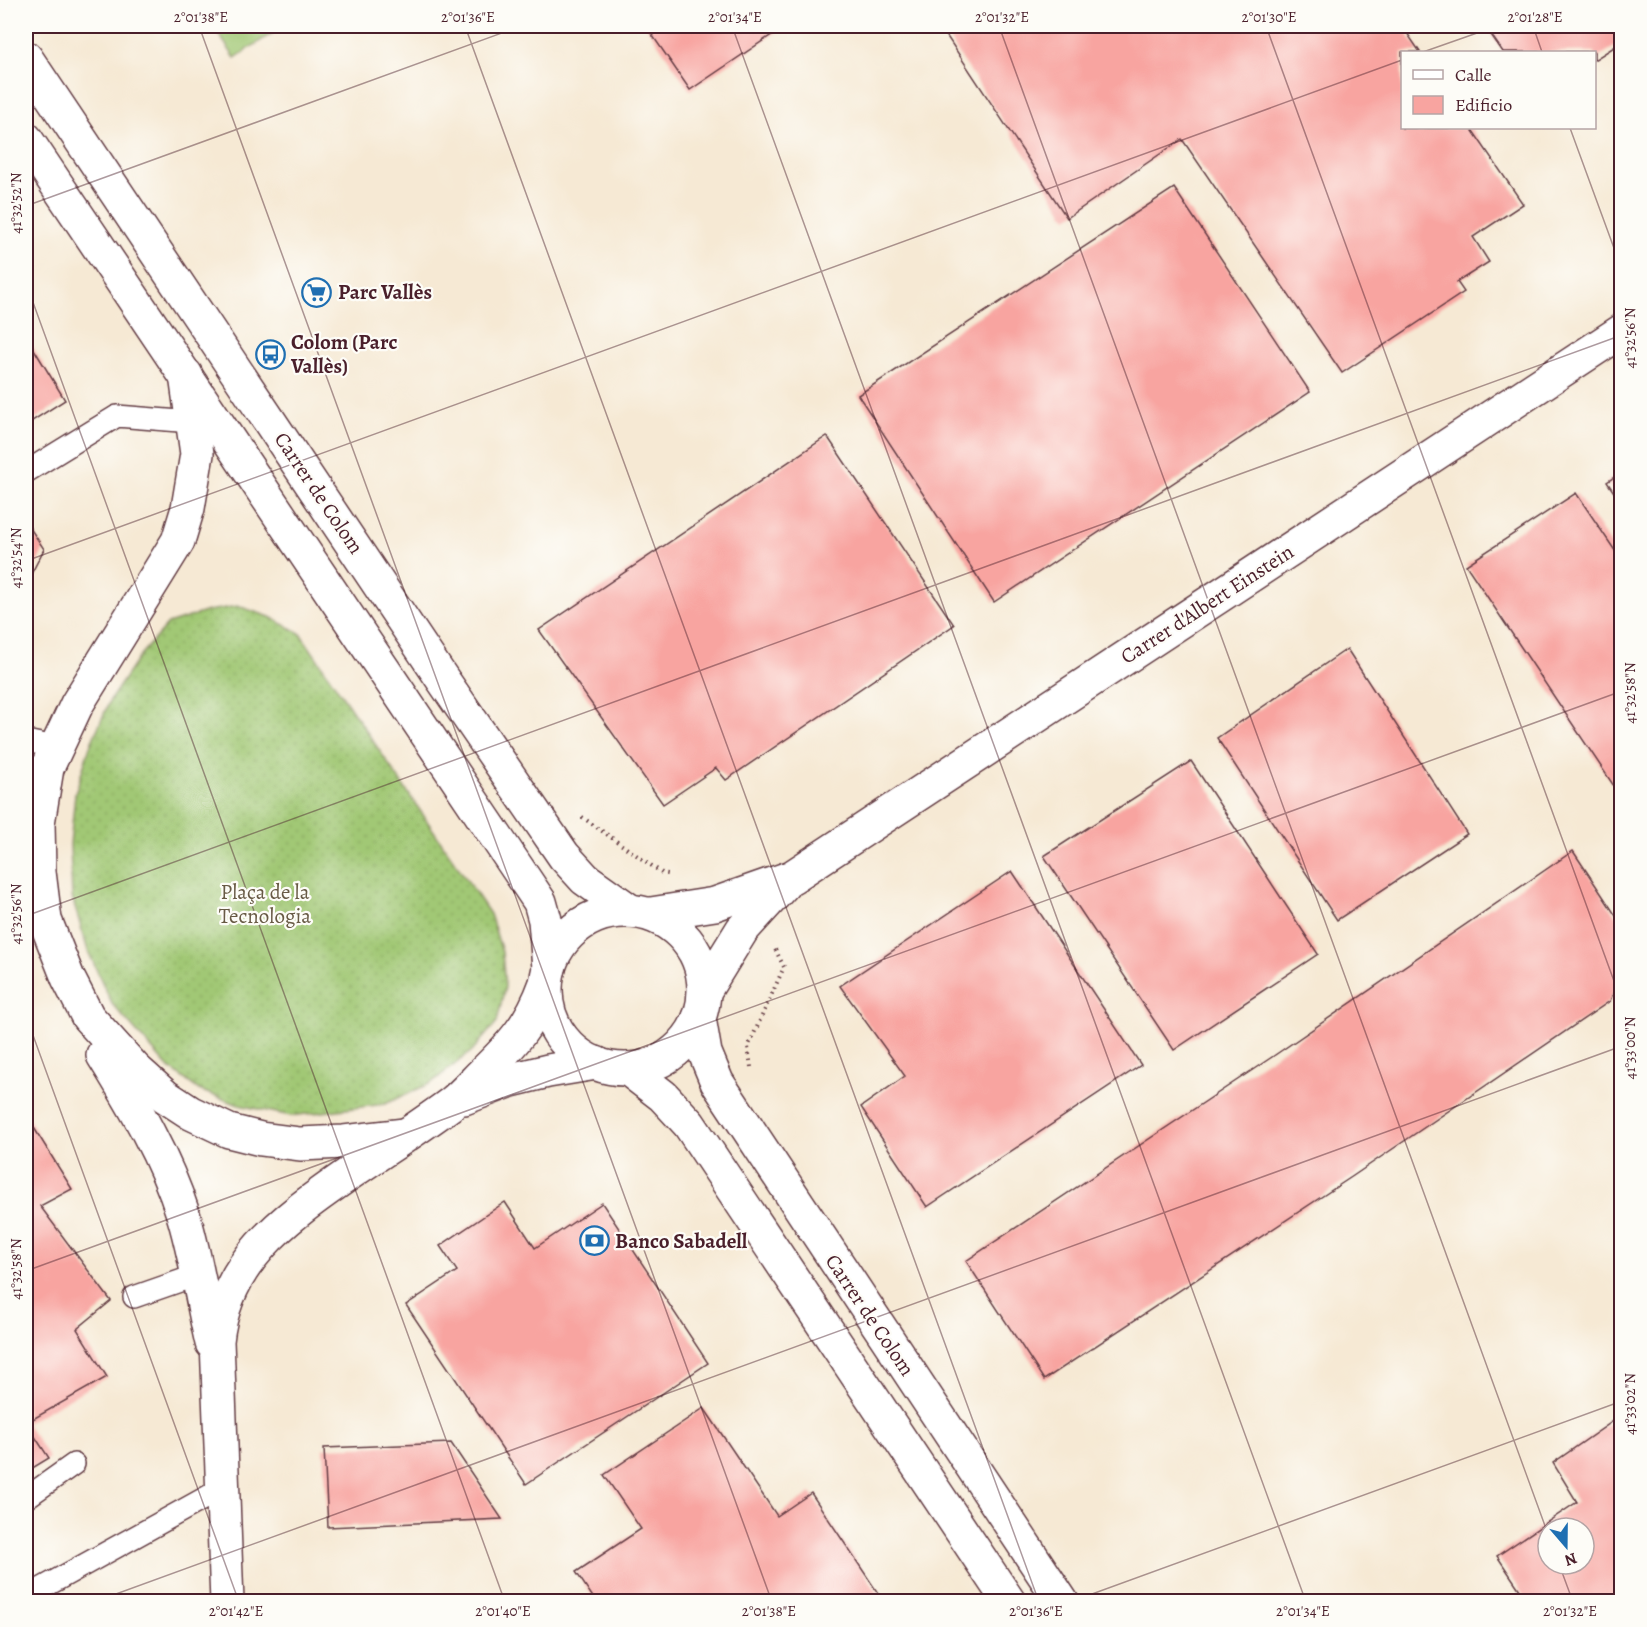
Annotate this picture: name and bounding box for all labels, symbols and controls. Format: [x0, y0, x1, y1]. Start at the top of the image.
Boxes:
text: 2°01'38"E [174, 7, 228, 27]
text: 2°01'36"E [441, 7, 495, 27]
text: 2°01'34"E [708, 7, 762, 27]
text: 2°01'32"E [975, 7, 1029, 27]
text: 2°01'30"E [1242, 7, 1297, 27]
text: 2°01'28"E [1507, 7, 1563, 27]
legend [1401, 51, 1596, 129]
text: Calle [1455, 63, 1492, 87]
text: Edificio [1455, 93, 1512, 117]
text: 41°32'52"N [6, 172, 26, 234]
supermarket icon: Parc Vallès [301, 276, 333, 308]
place label: Parc Vallès [338, 278, 432, 306]
text: 41°32'56"N [1620, 307, 1640, 369]
place label: Colom (Parc Vallès) [290, 328, 397, 380]
bus stop icon: Colom (Parc Vallès) [254, 338, 286, 370]
street label: Carrer de Colom [268, 427, 370, 559]
text: 41°32'54"N [6, 527, 26, 588]
street label: Carrer d'Albert Einstein [1115, 538, 1299, 670]
text: 41°32'58"N [1620, 662, 1640, 724]
park label: Plaça de la Tecnologia [219, 878, 311, 930]
text: 41°32'56"N [6, 883, 26, 945]
text: 41°33'00"N [1620, 1016, 1640, 1079]
bank icon: Banco Sabadell [578, 1225, 610, 1257]
place label: Banco Sabadell [615, 1227, 748, 1255]
text: 41°32'58"N [6, 1238, 26, 1300]
street label: Carrer de Colom [819, 1249, 921, 1381]
text: 41°33'02"N [1620, 1373, 1640, 1435]
north arrow [1536, 1516, 1596, 1576]
text: N [1561, 1547, 1580, 1572]
text: 2°01'42"E [209, 1601, 263, 1621]
text: 2°01'40"E [475, 1601, 531, 1621]
text: 2°01'38"E [742, 1601, 796, 1621]
text: 2°01'36"E [1009, 1601, 1063, 1621]
text: 2°01'34"E [1276, 1601, 1330, 1621]
text: 2°01'32"E [1543, 1601, 1597, 1621]

